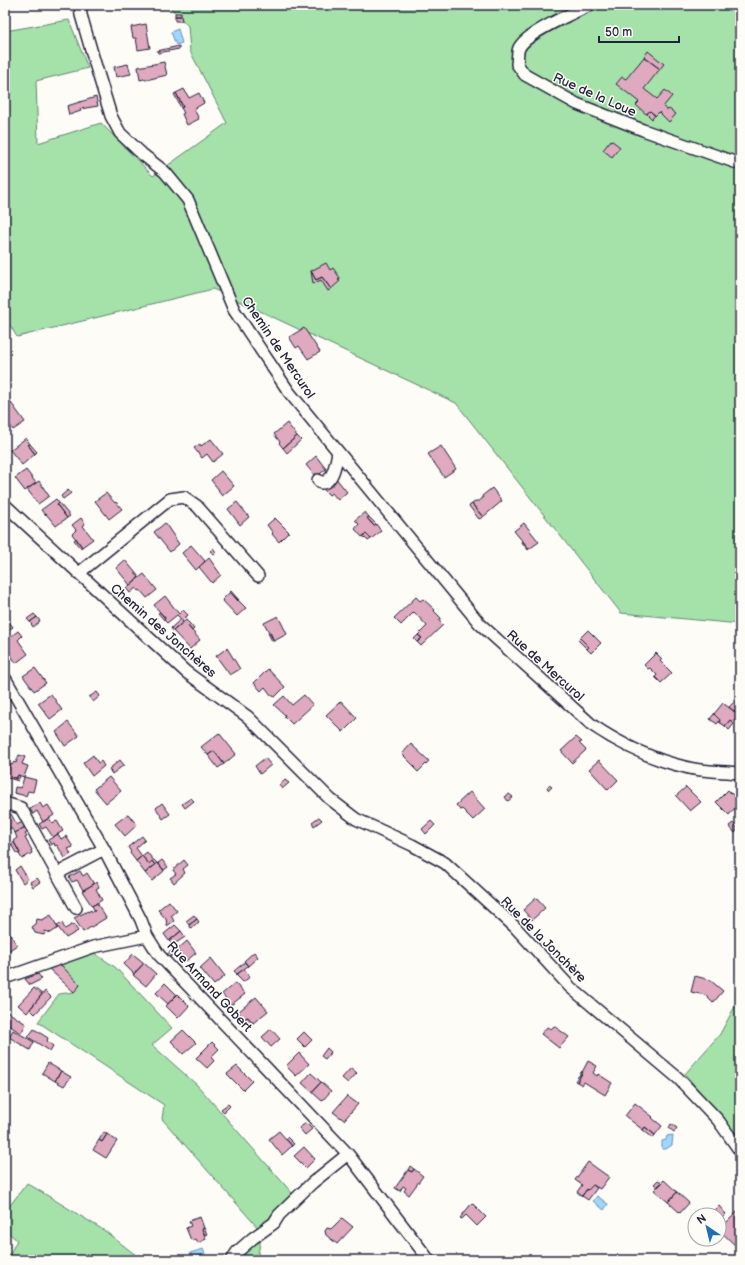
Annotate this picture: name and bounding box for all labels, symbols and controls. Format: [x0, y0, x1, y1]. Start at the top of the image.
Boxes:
scale bar [599, 18, 679, 44]
text: 50 m [605, 25, 632, 40]
street label: Rue de la Loue [551, 69, 639, 121]
street label: Chemin de Mercurol [238, 293, 318, 402]
street label: Chemin des Jonchères [107, 580, 220, 681]
street label: Rue de Mercurol [503, 627, 587, 705]
street label: Rue de la Jonchère [497, 894, 590, 986]
street label: Rue Armand Gobert [163, 938, 255, 1035]
north arrow [687, 1207, 727, 1247]
text: N [694, 1212, 709, 1227]

